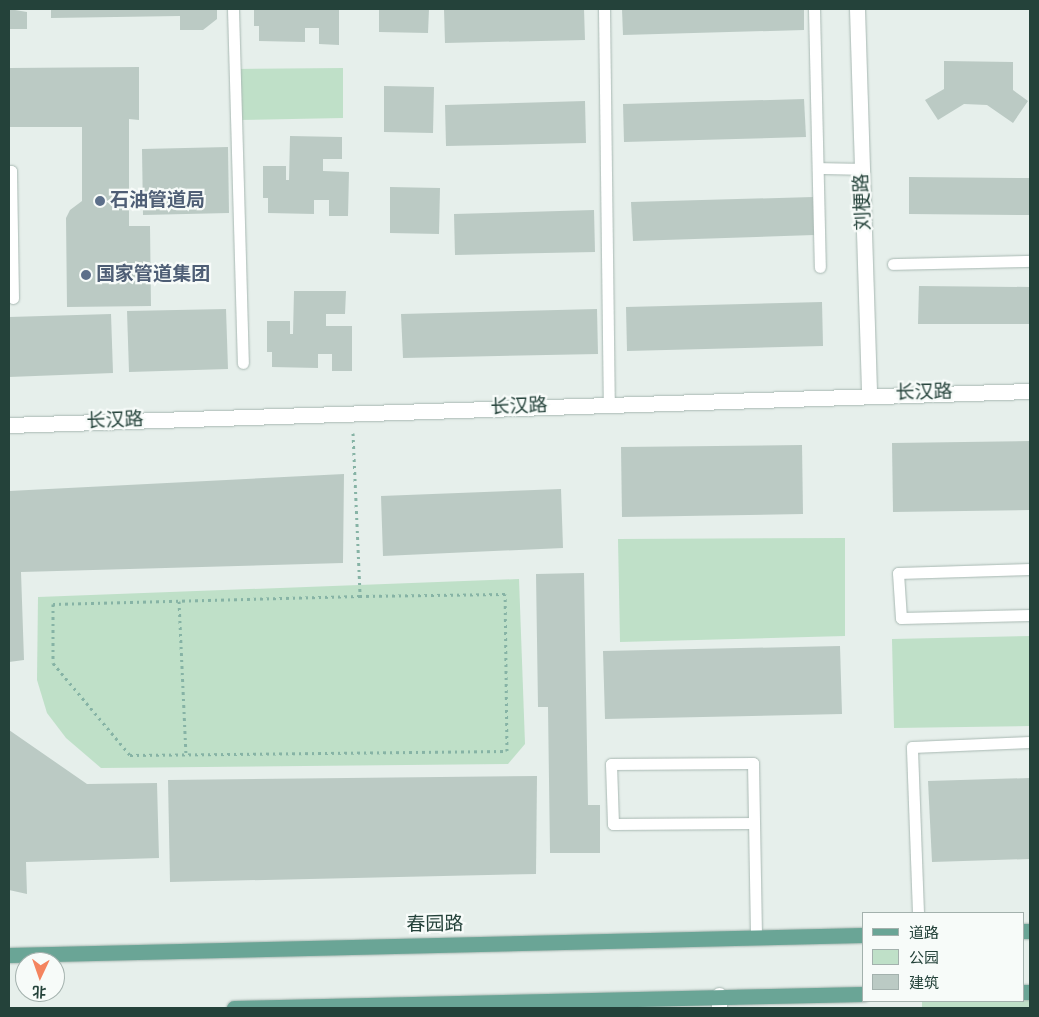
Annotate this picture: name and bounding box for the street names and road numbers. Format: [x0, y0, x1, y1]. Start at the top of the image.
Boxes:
street label: 刘梗路 [851, 173, 875, 231]
street label: 长汉路 [895, 381, 953, 405]
street label: 长汉路 [490, 395, 548, 419]
street label: 长汉路 [86, 409, 144, 433]
street label: 春园路 [406, 913, 464, 937]

